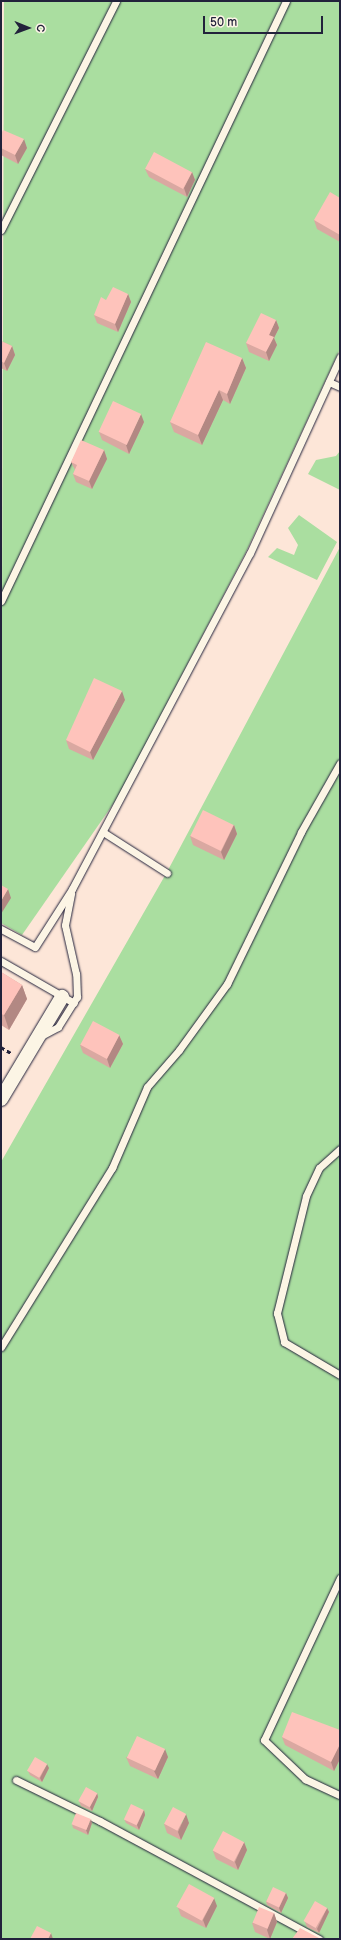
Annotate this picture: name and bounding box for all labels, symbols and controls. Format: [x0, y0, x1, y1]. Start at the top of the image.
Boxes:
north arrow [8, 8, 48, 48]
scale bar [205, 8, 325, 34]
text: 50 m [210, 15, 237, 30]
text: С [34, 24, 47, 32]

